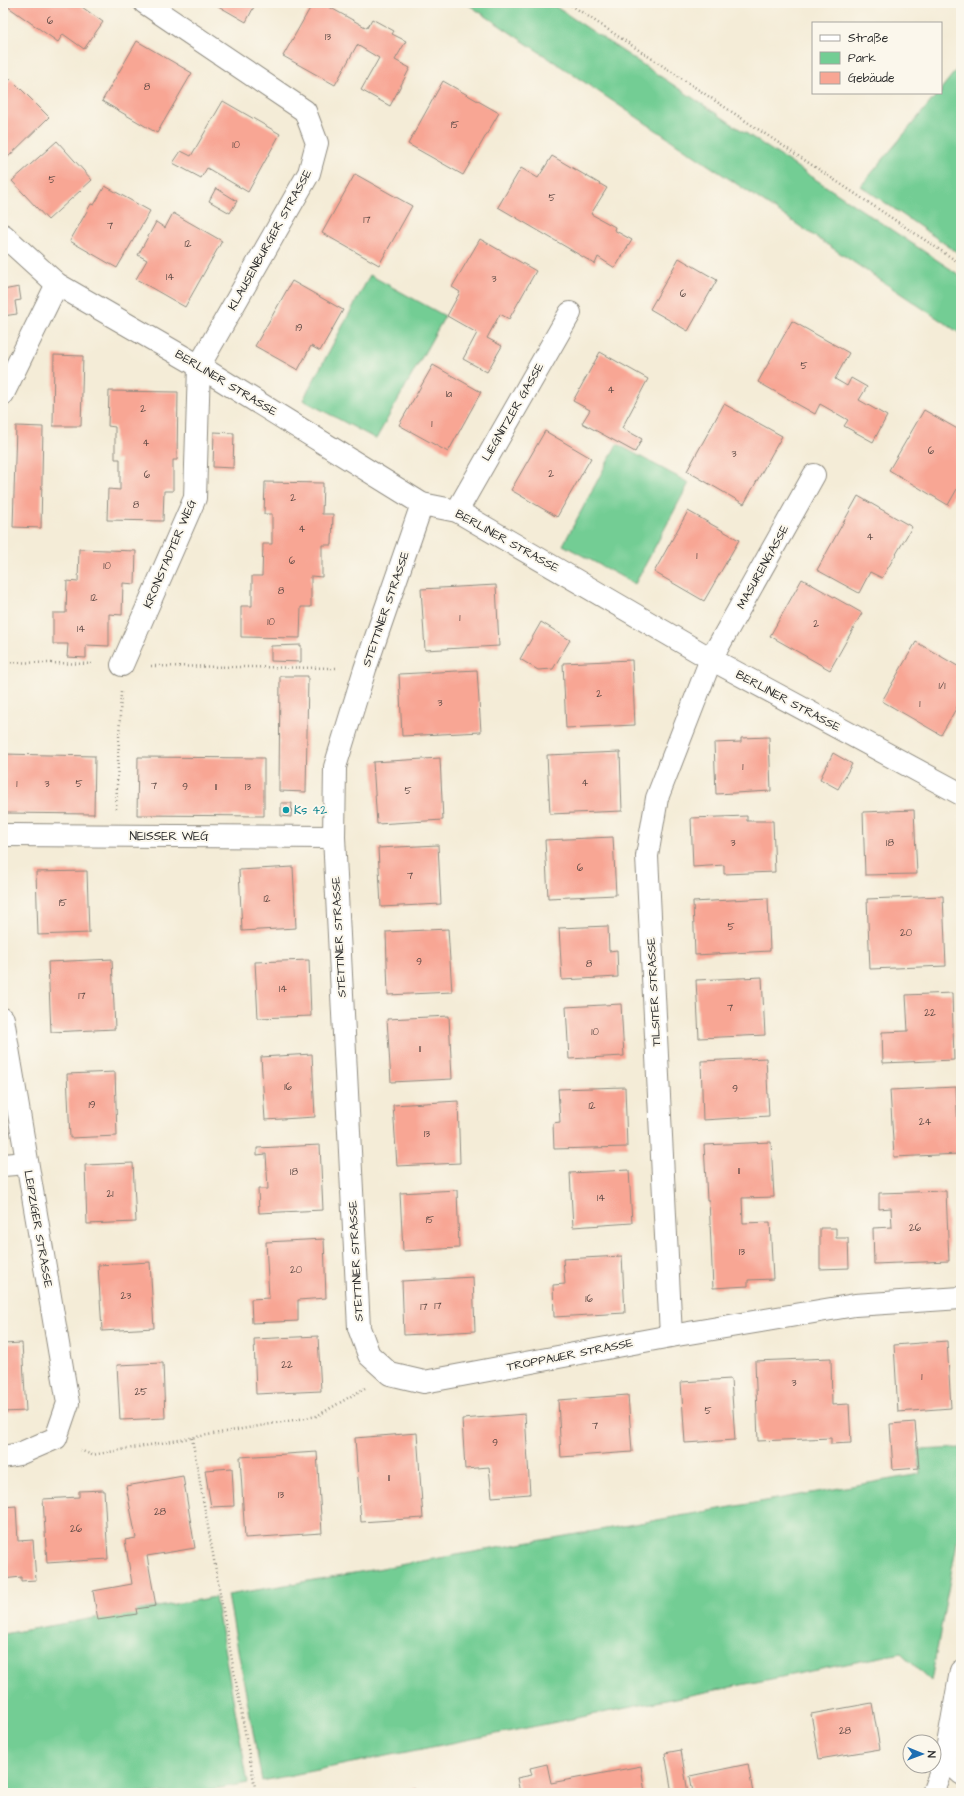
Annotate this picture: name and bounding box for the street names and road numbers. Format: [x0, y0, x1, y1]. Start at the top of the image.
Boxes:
street label: KLAUSENBURGER STRASSE [224, 166, 316, 314]
street label: BERLINER STRASSE [172, 346, 280, 420]
street label: LIEGNITZER GASSE [478, 360, 548, 464]
street label: KRONSTADTER WEG [139, 496, 201, 611]
street label: BERLINER STRASSE [452, 505, 562, 577]
street label: MASURENGASSE [733, 522, 793, 612]
street label: STETTINER STRASSE [358, 549, 414, 669]
street label: BERLINER STRASSE [733, 666, 843, 736]
street label: NEISSER WEG [129, 828, 209, 845]
street label: STETTINER STRASSE [327, 876, 351, 998]
street label: TILSITER STRASSE [643, 937, 665, 1047]
street label: LEIPZIGER STRASSE [19, 1169, 57, 1289]
street label: STETTINER STRASSE [344, 1200, 368, 1322]
street label: TROPPAUER STRASSE [505, 1334, 635, 1376]

